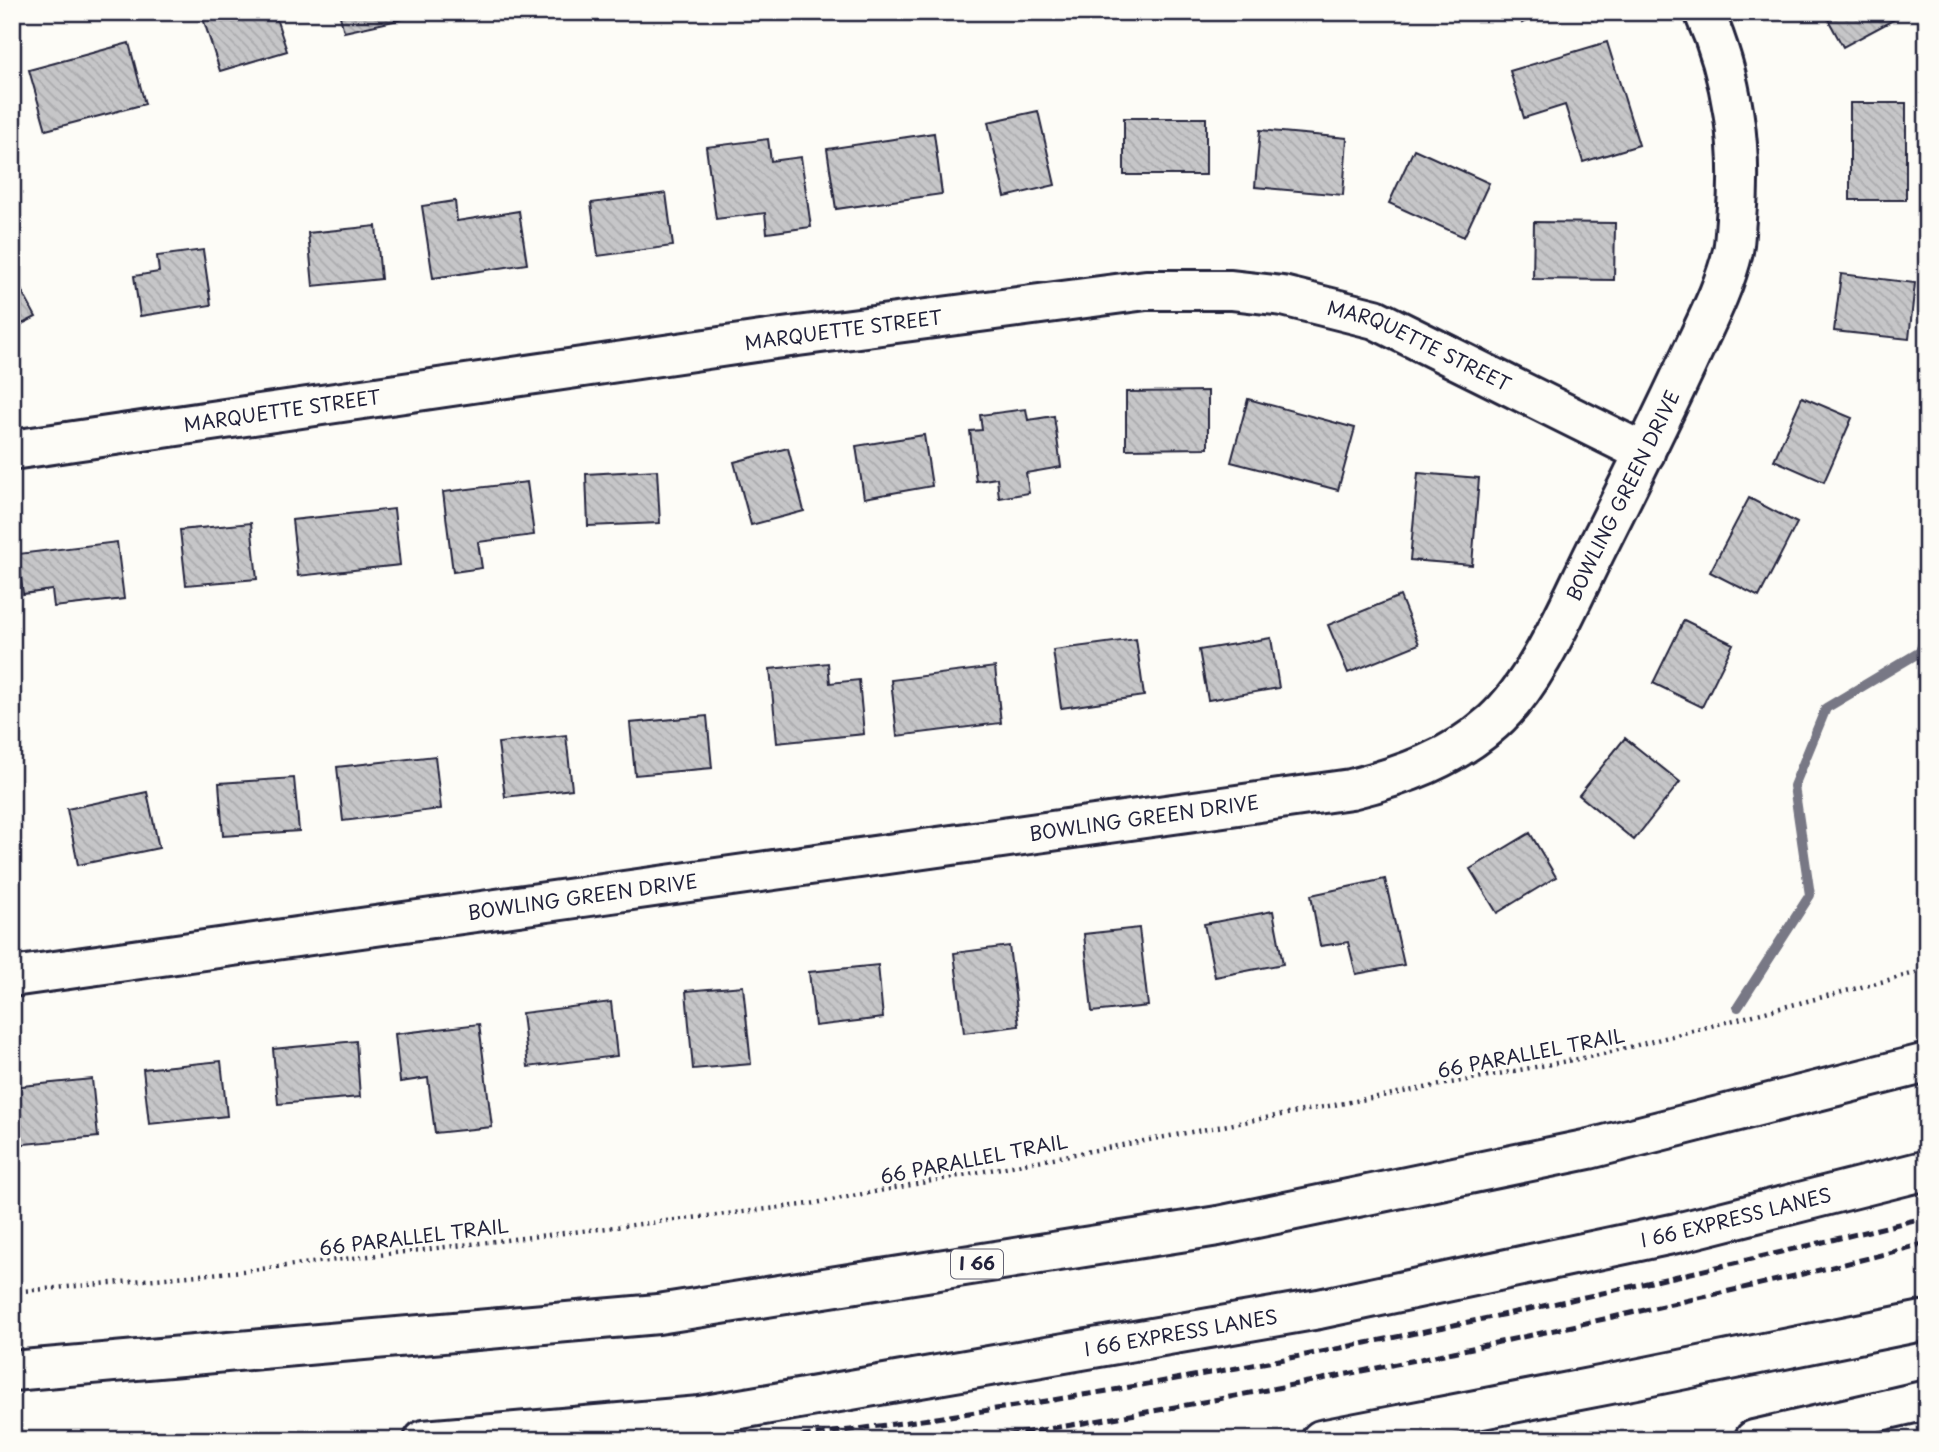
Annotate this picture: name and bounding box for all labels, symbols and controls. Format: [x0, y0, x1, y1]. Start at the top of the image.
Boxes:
street label: MARQUETTE STREET [1324, 293, 1516, 397]
street label: MARQUETTE STREET [743, 302, 944, 356]
street label: MARQUETTE STREET [182, 382, 383, 438]
street label: BOWLING GREEN DRIVE [1559, 385, 1686, 605]
street label: BOWLING GREEN DRIVE [1027, 787, 1260, 847]
street label: BOWLING GREEN DRIVE [466, 866, 699, 926]
street label: 66 PARALLEL TRAIL [1435, 1020, 1627, 1084]
street label: 66 PARALLEL TRAIL [878, 1126, 1070, 1190]
street label: I 66 EXPRESS LANES [1638, 1180, 1834, 1253]
street label: 66 PARALLEL TRAIL [318, 1211, 510, 1262]
road number: I 66 [951, 1250, 1003, 1279]
street label: I 66 EXPRESS LANES [1082, 1301, 1279, 1362]

